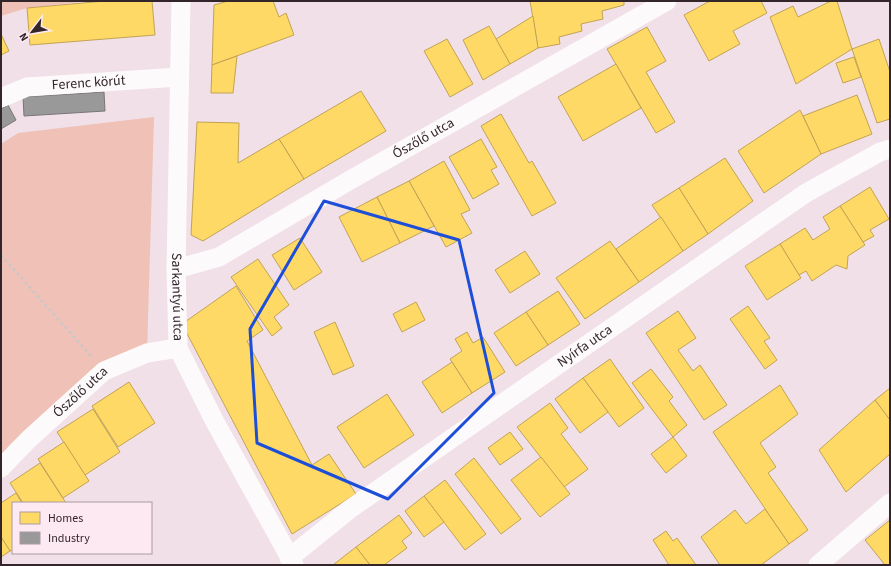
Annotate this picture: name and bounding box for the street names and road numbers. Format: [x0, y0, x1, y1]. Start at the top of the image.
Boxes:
street label: Ferenc körút [51, 71, 126, 95]
street label: Ószőlő utca [389, 113, 458, 164]
street label: Sarkantyú utca [166, 253, 188, 341]
street label: Nyírfa utca [553, 320, 616, 372]
street label: Ószőlő utca [49, 362, 113, 422]

